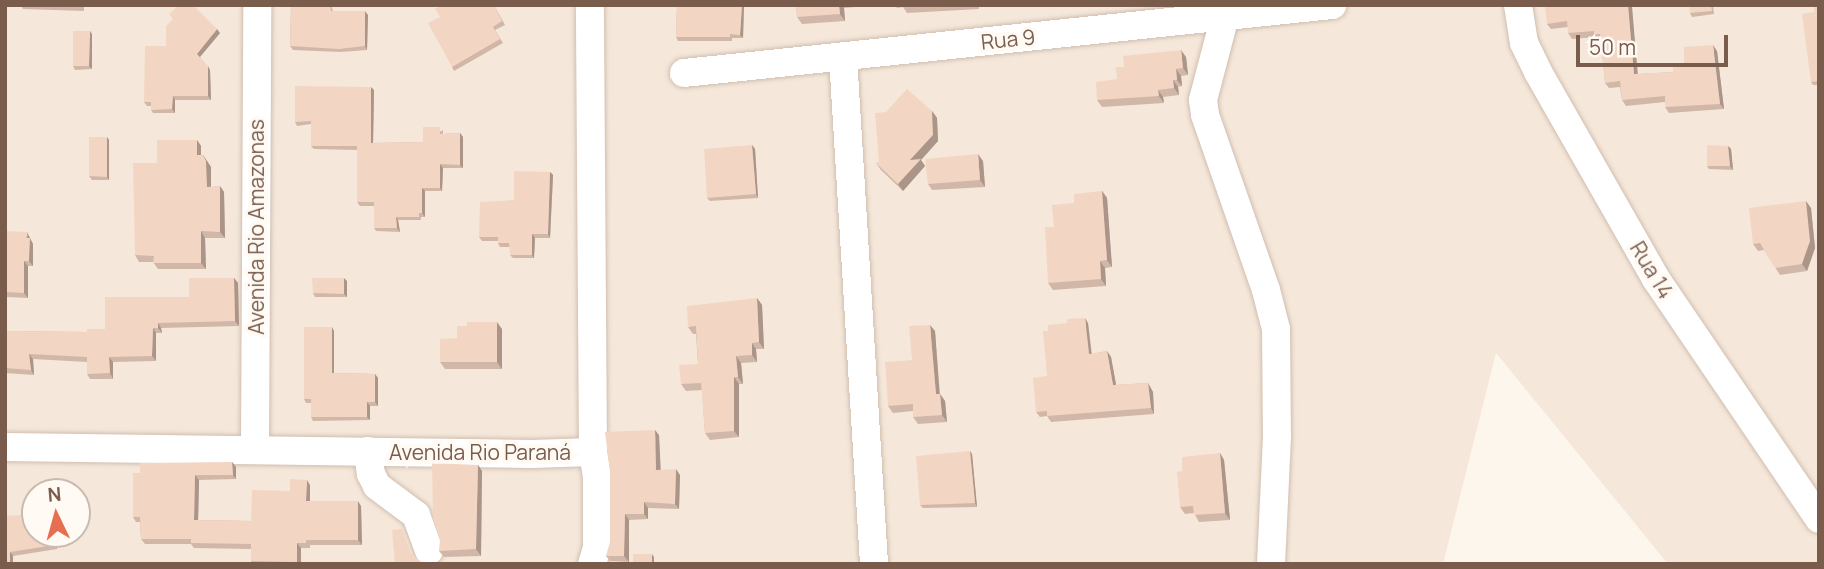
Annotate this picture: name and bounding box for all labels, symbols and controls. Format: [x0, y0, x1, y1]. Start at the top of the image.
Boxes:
scale bar [1579, 21, 1731, 65]
street label: Rua 9 [980, 24, 1036, 54]
text: 50 m [1589, 33, 1636, 61]
street label: Avenida Rio Amazonas [243, 119, 269, 335]
street label: Rua 14 [1625, 237, 1679, 303]
street label: Avenida Rio Paraná [389, 439, 571, 465]
north arrow [21, 478, 91, 548]
text: N [46, 481, 62, 508]

